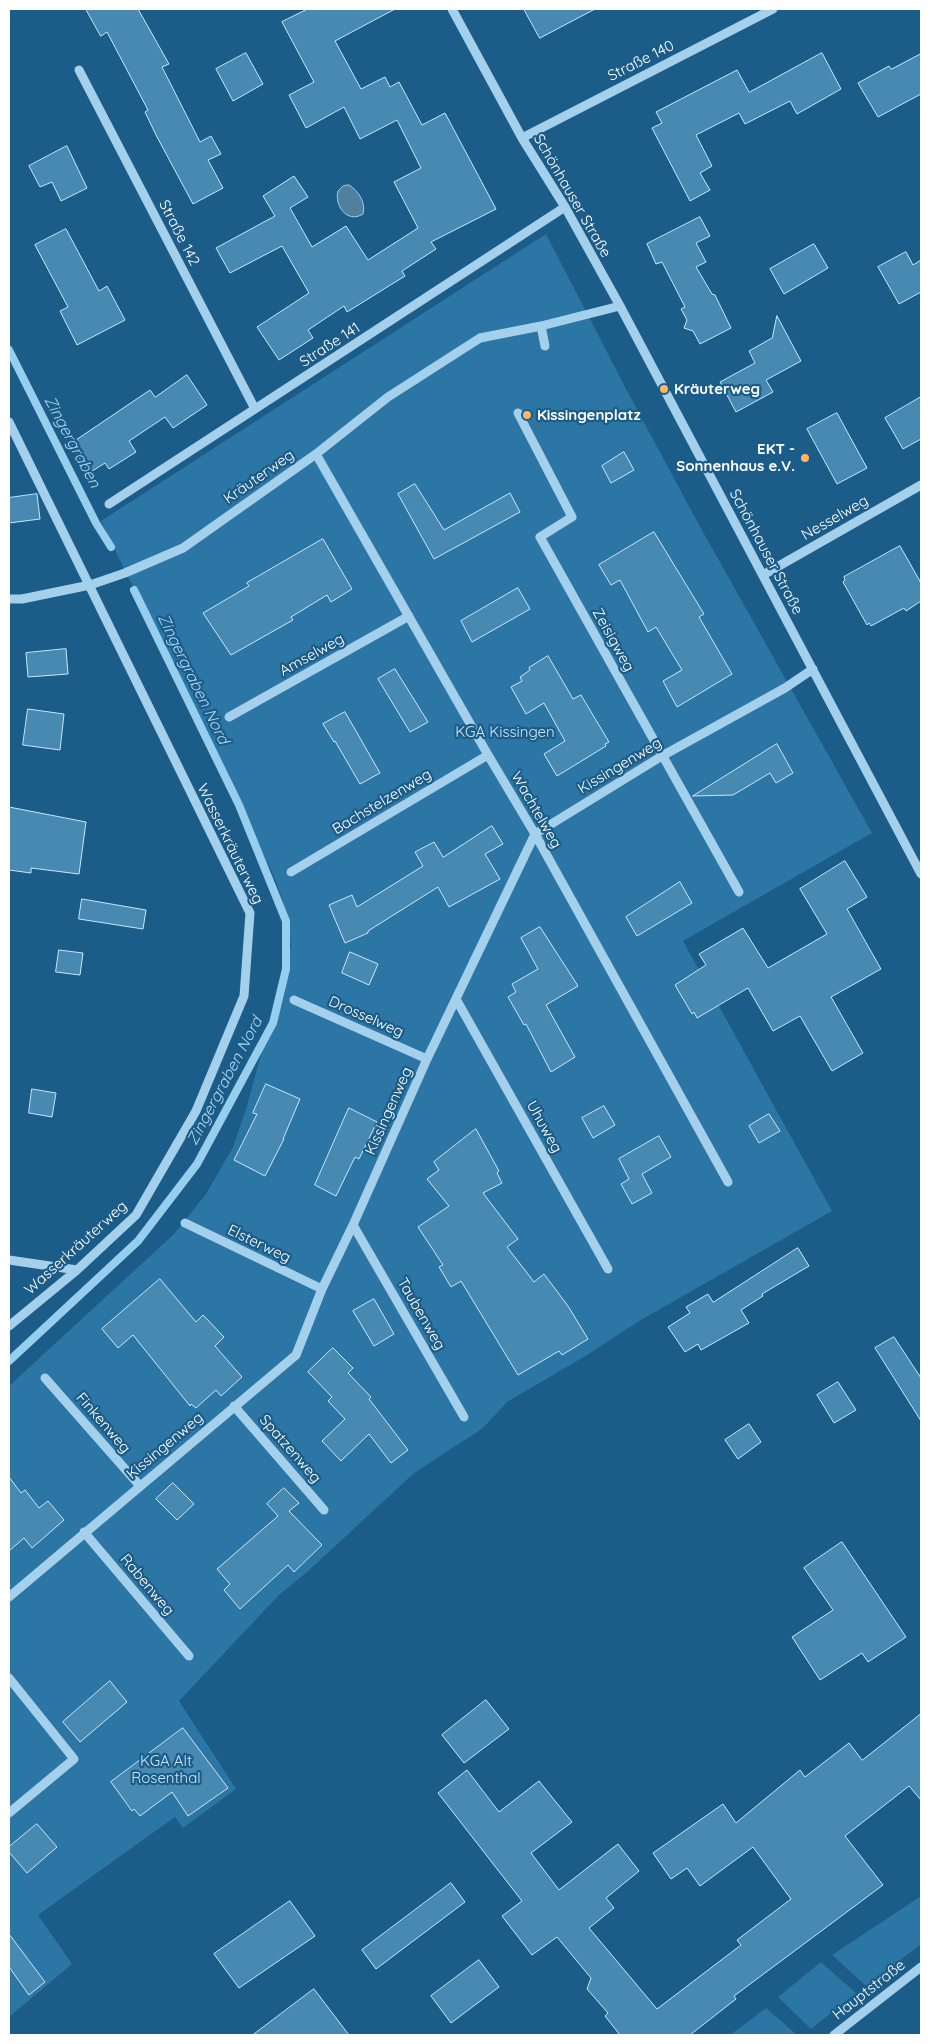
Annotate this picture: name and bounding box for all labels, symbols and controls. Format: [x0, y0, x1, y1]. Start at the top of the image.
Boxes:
street label: Straße 140 [605, 37, 677, 85]
street label: Schönhauser Straße [529, 131, 615, 261]
street label: Straße 142 [155, 197, 203, 269]
street label: Straße 141 [296, 319, 364, 371]
place label: Kräuterweg [674, 380, 760, 398]
marker: Kräuterweg [658, 383, 670, 395]
water label: Zingergraben [40, 393, 104, 491]
place label: Kissingenplatz [537, 406, 641, 424]
marker: Kissingenplatz [521, 409, 533, 421]
place label: EKT - Sonnenhaus e.V. [676, 440, 795, 475]
street label: Kräuterweg [220, 446, 298, 508]
marker: EKT - Sonnenhaus e.V. [799, 452, 811, 464]
street label: Schönhauser Straße [725, 486, 807, 618]
street label: Nesselweg [798, 492, 872, 544]
street label: Zeisigweg [588, 605, 638, 675]
water label: Zingergraben Nord [153, 611, 233, 747]
street label: Amselweg [277, 630, 347, 680]
park label: KGA Kissingen [455, 723, 555, 741]
street label: Kissingenweg [575, 734, 665, 798]
street label: Bachstelzenweg [329, 765, 435, 839]
street label: Wachtelweg [507, 768, 565, 852]
street label: Wasserkräuterweg [193, 781, 267, 907]
street label: Drosselweg [326, 992, 406, 1042]
water label: Zingergraben Nord [183, 1014, 267, 1148]
street label: Kissingenweg [362, 1064, 416, 1158]
street label: Uhuweg [522, 1098, 566, 1156]
street label: Wasserkräuterweg [21, 1197, 131, 1299]
street label: Elsterweg [224, 1221, 294, 1267]
street label: Taubenweg [393, 1275, 449, 1353]
street label: Finkenweg [72, 1389, 134, 1457]
street label: Kissingenweg [123, 1409, 207, 1483]
street label: Spatzenweg [255, 1411, 325, 1487]
street label: Rabenweg [116, 1551, 178, 1619]
park label: KGA Alt Rosenthal [131, 1752, 201, 1787]
street label: Hauptstraße [829, 1956, 909, 2024]

